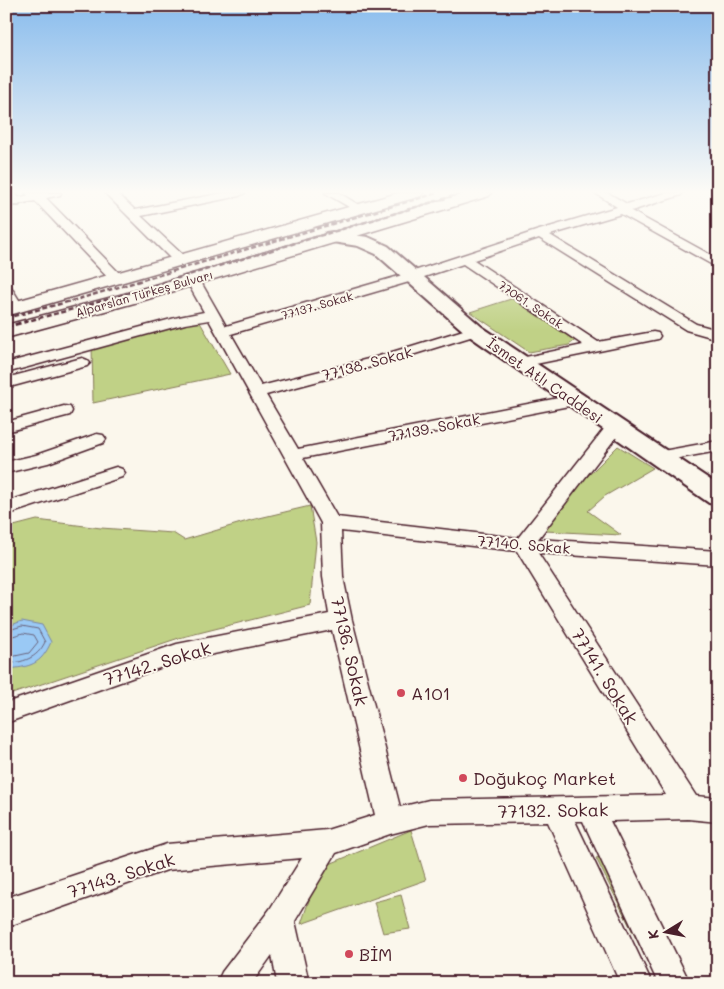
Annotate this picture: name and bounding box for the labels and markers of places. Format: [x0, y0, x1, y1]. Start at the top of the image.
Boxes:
place label: A101 [411, 681, 451, 705]
marker: A101 [395, 687, 407, 699]
place label: Doğukoç Market [473, 766, 616, 790]
marker: Doğukoç Market [457, 772, 469, 784]
place label: BİM [359, 942, 392, 966]
marker: BİM [343, 948, 355, 960]

